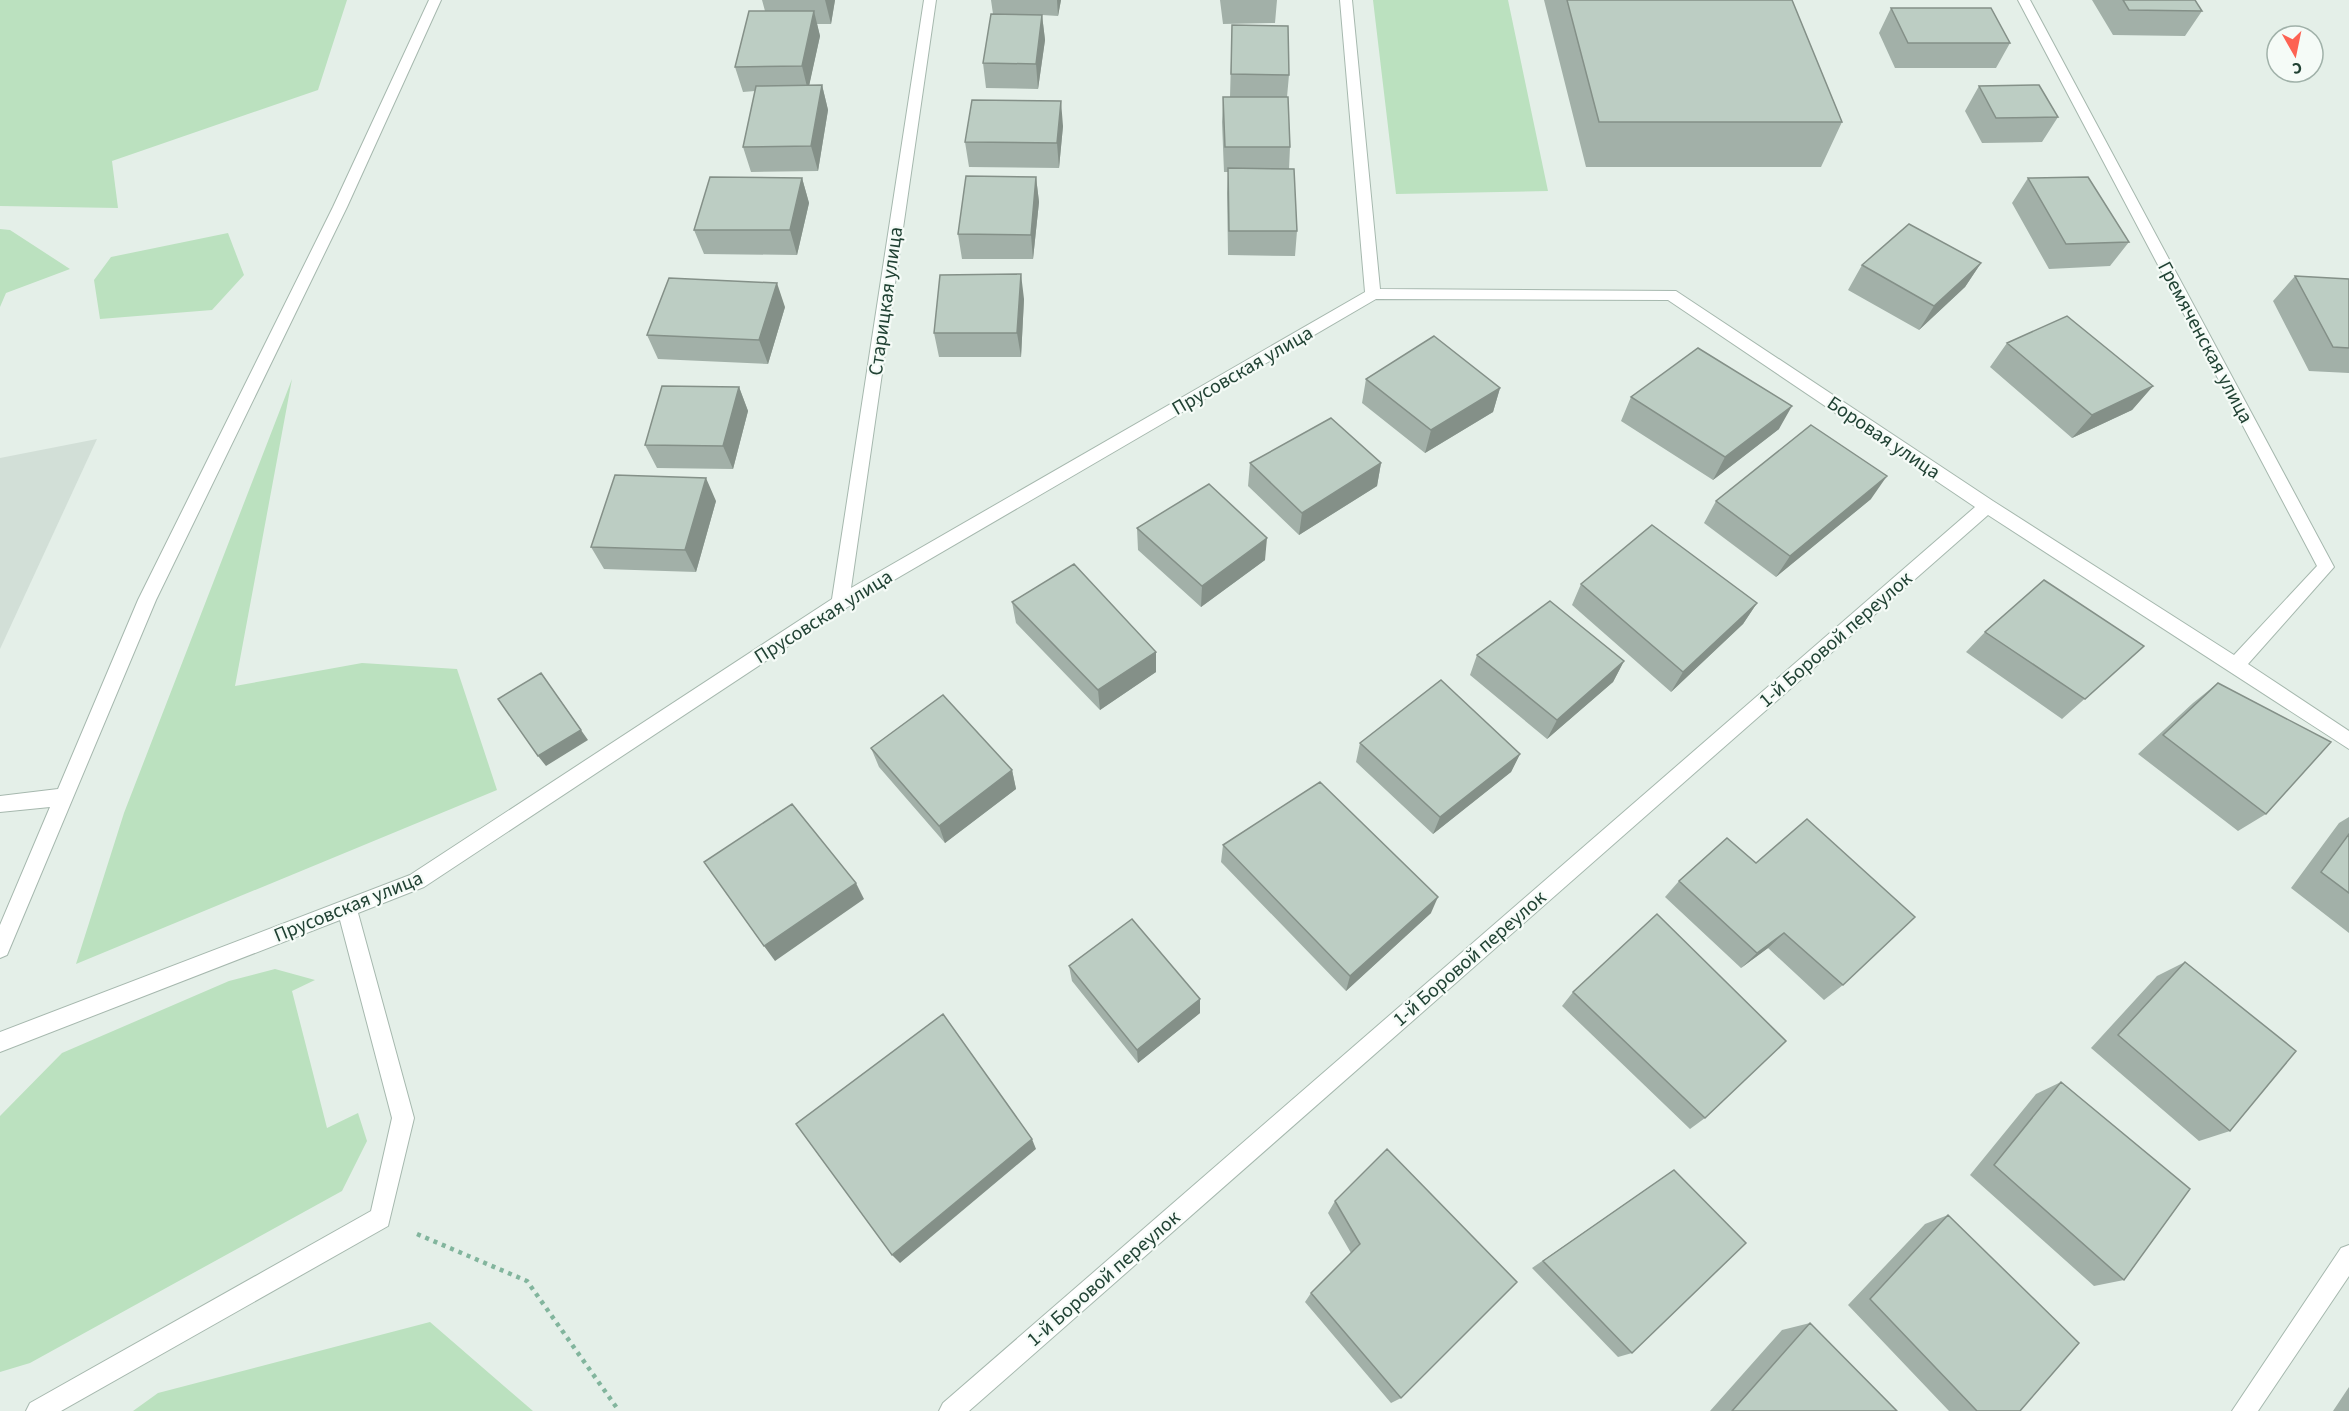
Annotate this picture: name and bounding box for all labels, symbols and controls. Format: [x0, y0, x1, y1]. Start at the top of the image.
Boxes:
north arrow [2265, 24, 2325, 84]
text: С [2291, 56, 2304, 79]
street label: Старицкая улица [862, 225, 910, 377]
street label: Гремяченская улица [2151, 257, 2260, 428]
street label: Прусовская улица [1167, 319, 1318, 423]
street label: Боровая улица [1821, 389, 1946, 486]
street label: Прусовская улица [749, 563, 898, 671]
street label: 1-й Боровой переулок [1753, 565, 1918, 714]
street label: Прусовская улица [270, 864, 427, 950]
street label: 1-й Боровой переулок [1387, 884, 1552, 1033]
street label: 1-й Боровой переулок [1021, 1204, 1186, 1353]

